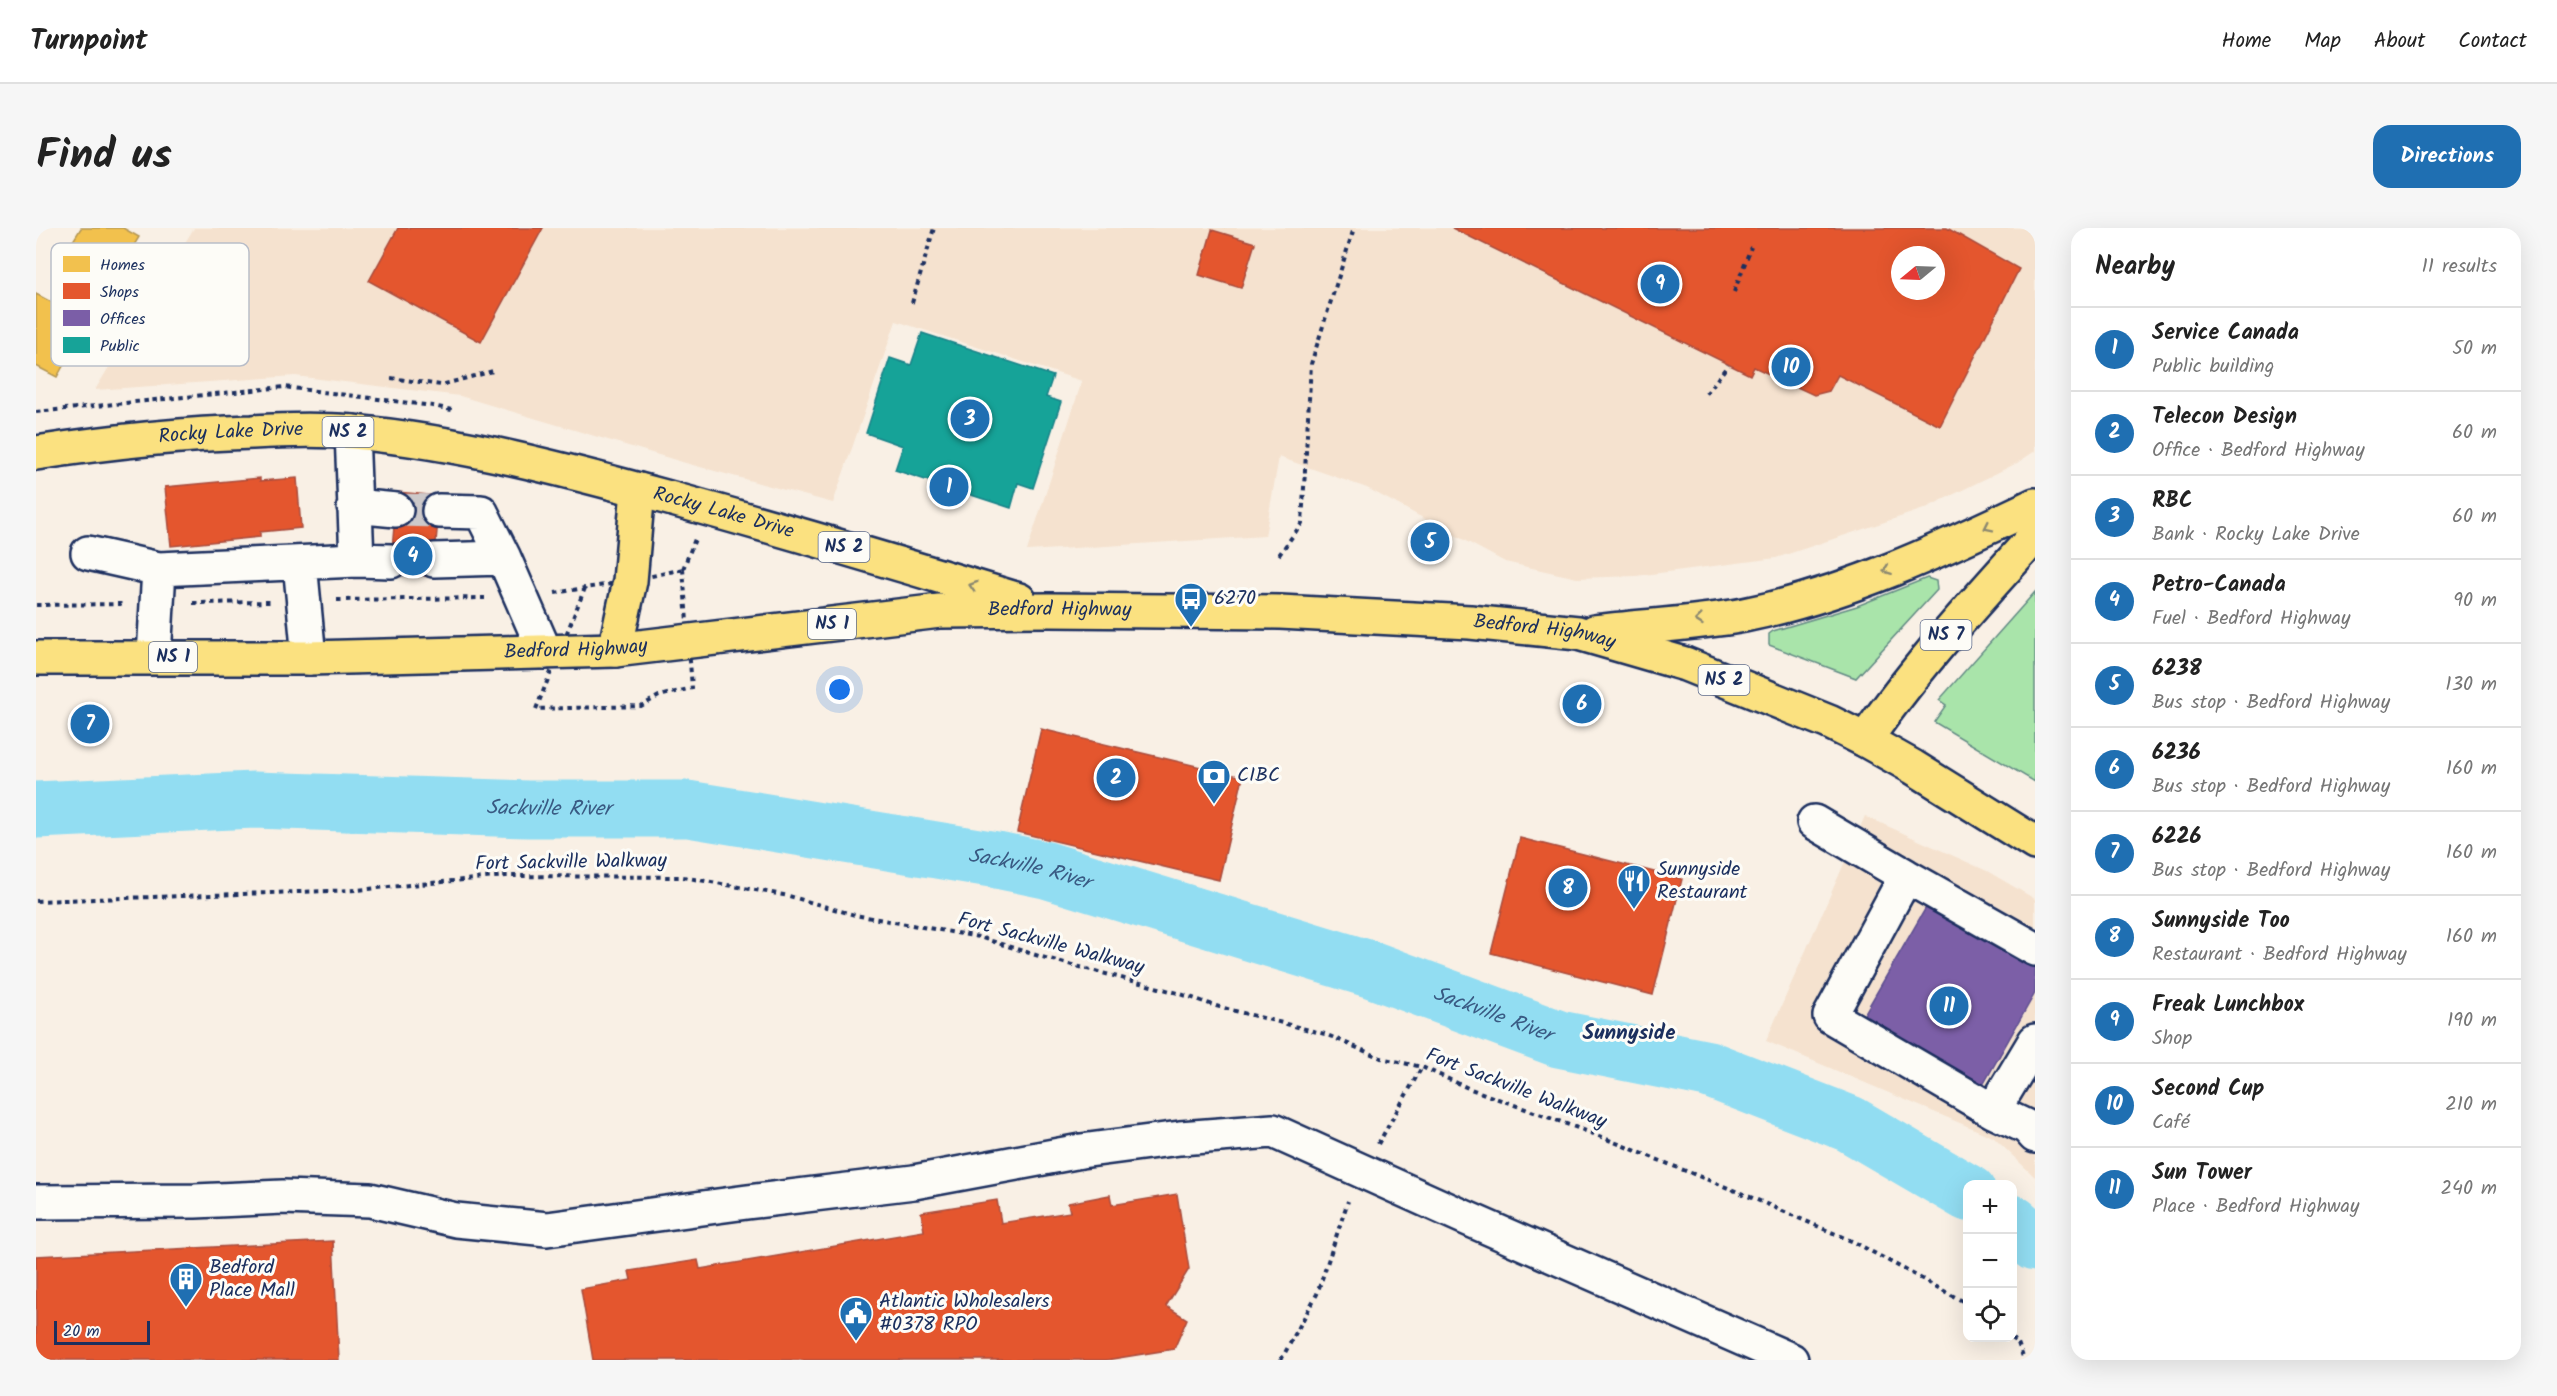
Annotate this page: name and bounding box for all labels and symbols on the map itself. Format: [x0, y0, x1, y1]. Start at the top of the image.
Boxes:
legend [51, 243, 249, 366]
north arrow [1891, 246, 1945, 300]
text: Homes [100, 253, 145, 278]
pin: 9 [1640, 262, 1680, 306]
text: Shops [100, 280, 139, 305]
text: Offices [100, 307, 146, 332]
text: Public [100, 334, 140, 359]
pin: 10 [1772, 344, 1810, 390]
pin: 3 [950, 396, 990, 441]
street label: Rocky Lake Drive [157, 414, 303, 454]
road number: NS 2 [322, 417, 374, 447]
pin: 1 [930, 464, 968, 510]
street label: Rocky Lake Drive [649, 478, 798, 548]
pin: 5 [1410, 520, 1450, 564]
one-way arrow [1984, 520, 1995, 531]
road number: NS 2 [818, 532, 870, 562]
pin: 4 [394, 534, 433, 578]
one-way arrow [1882, 563, 1893, 575]
one-way arrow [968, 581, 979, 593]
bus stop icon: 6270 [1173, 581, 1209, 628]
place label: 6270 [1214, 583, 1256, 615]
street label: Bedford Highway [988, 594, 1132, 627]
street label: Bedford Highway [1472, 606, 1620, 659]
road number: NS 1 [808, 609, 856, 639]
one-way arrow [1695, 613, 1704, 626]
road number: NS 7 [1920, 620, 1972, 650]
street label: Bedford Highway [504, 630, 650, 669]
road number: NS 1 [149, 642, 197, 672]
road number: NS 2 [1698, 665, 1750, 695]
your location [825, 675, 854, 704]
pin: 6 [1562, 682, 1602, 726]
pin: 7 [70, 702, 110, 746]
pin: 2 [1096, 756, 1136, 800]
bank icon: CIBC [1196, 758, 1232, 805]
place label: CIBC [1237, 760, 1280, 792]
water label: Sackville River [486, 791, 615, 826]
water label: Sackville River [966, 839, 1099, 900]
street label: Fort Sackville Walkway [475, 845, 668, 881]
place label: Sunnyside Restaurant [1657, 854, 1748, 909]
restaurant icon: Sunnyside Restaurant [1616, 863, 1652, 910]
pin: 8 [1548, 866, 1588, 910]
street label: Fort Sackville Walkway [954, 904, 1148, 984]
water label: Sackville River [1428, 977, 1561, 1053]
pin: 11 [1930, 984, 1968, 1028]
district label: Sunnyside [1583, 1017, 1675, 1050]
street label: Fort Sackville Walkway [1421, 1040, 1612, 1139]
place label: Bedford Place Mall [209, 1252, 295, 1307]
building icon: Bedford Place Mall [168, 1261, 204, 1308]
place label: Atlantic Wholesalers #0378 RPO [879, 1286, 1050, 1341]
public building icon: Atlantic Wholesalers #0378 RPO [838, 1295, 874, 1342]
scale bar [54, 1318, 150, 1346]

